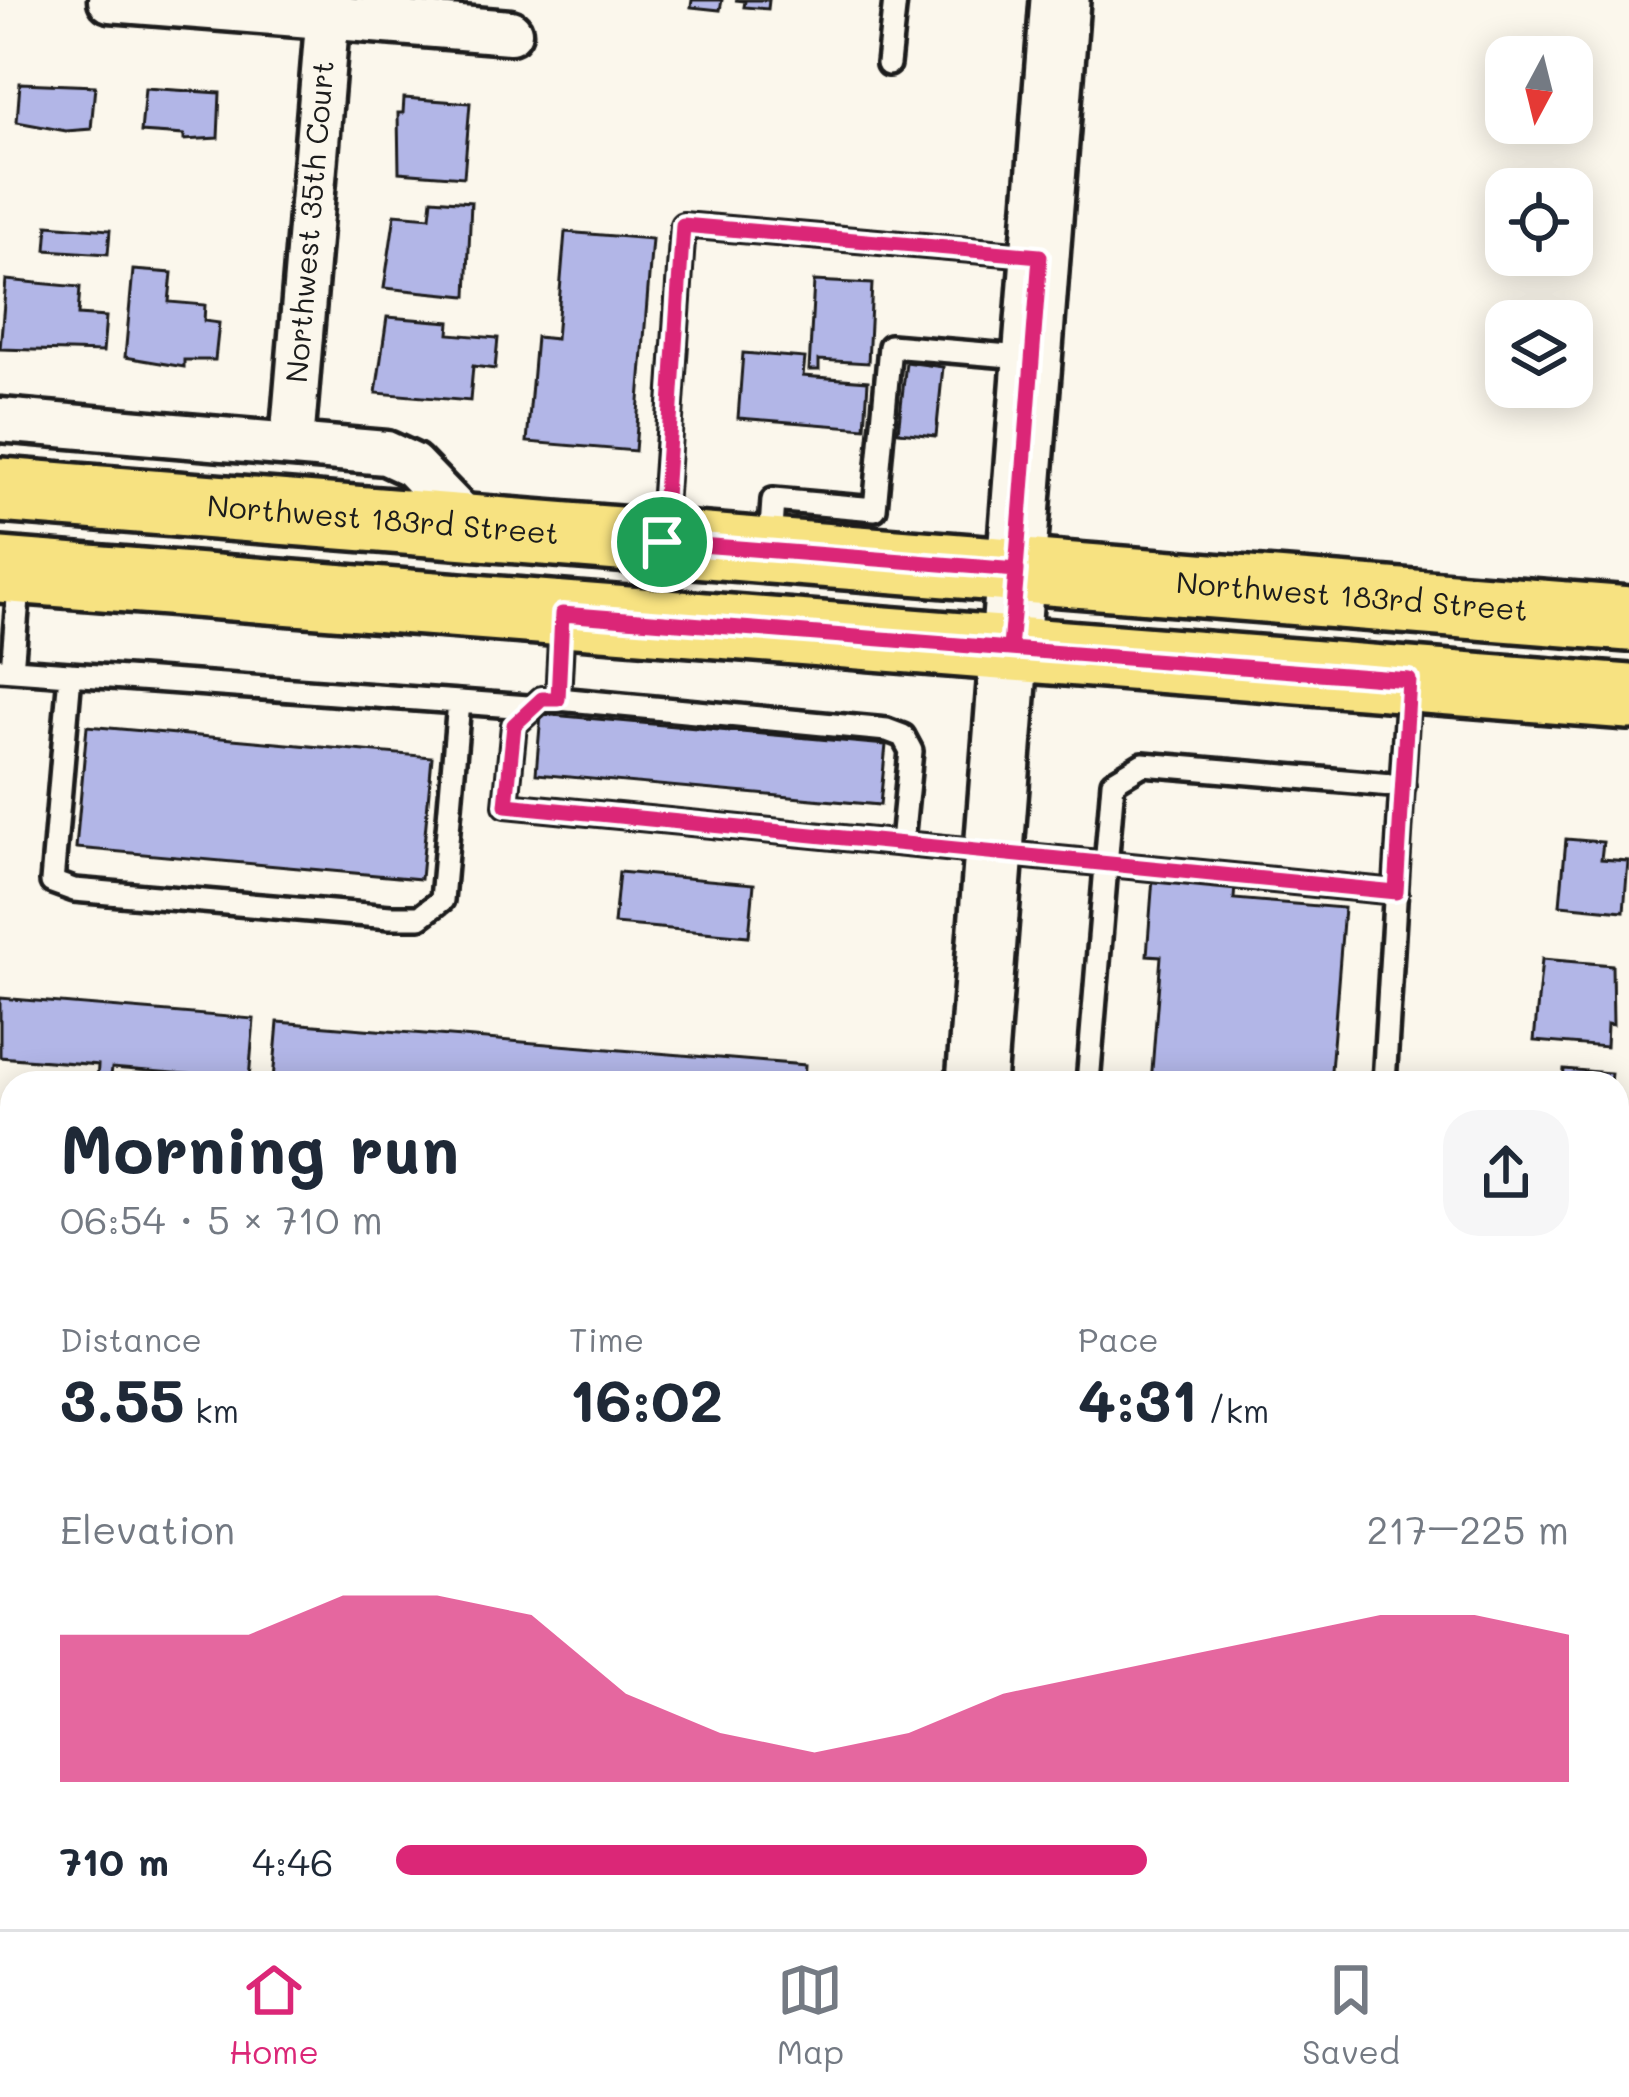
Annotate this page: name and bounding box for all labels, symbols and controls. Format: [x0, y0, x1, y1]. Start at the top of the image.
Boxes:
north arrow [1485, 36, 1593, 144]
map controls [1485, 36, 1593, 408]
street label: Northwest 35th Court [275, 59, 342, 384]
button: locate [1485, 168, 1593, 276]
button: layers [1485, 300, 1593, 408]
street label: Northwest 183rd Street [206, 484, 560, 552]
pin [611, 491, 713, 593]
icon: arrive [629, 509, 695, 575]
street label: Northwest 183rd Street [1175, 561, 1529, 629]
text: Morning run [60, 1105, 459, 1191]
button: share [1443, 1110, 1569, 1236]
text: 06:54 · 5 × 710 m [60, 1193, 383, 1244]
text: Distance [60, 1317, 202, 1360]
text: Time [569, 1317, 644, 1360]
text: Pace [1078, 1317, 1159, 1360]
text: 3.55 [60, 1360, 185, 1438]
text: 16:02 [569, 1360, 723, 1438]
text: 4:31 [1078, 1360, 1198, 1438]
text: km [185, 1388, 239, 1431]
text: /km [1198, 1388, 1269, 1431]
text: Elevation [60, 1503, 235, 1554]
text: 217–225 m [1366, 1503, 1569, 1554]
text: 710 m [60, 1835, 169, 1886]
text: 4:46 [252, 1835, 333, 1886]
tab: Home [229, 1957, 319, 2072]
tab: Map [777, 1957, 844, 2072]
tab: Saved [1302, 1957, 1400, 2072]

